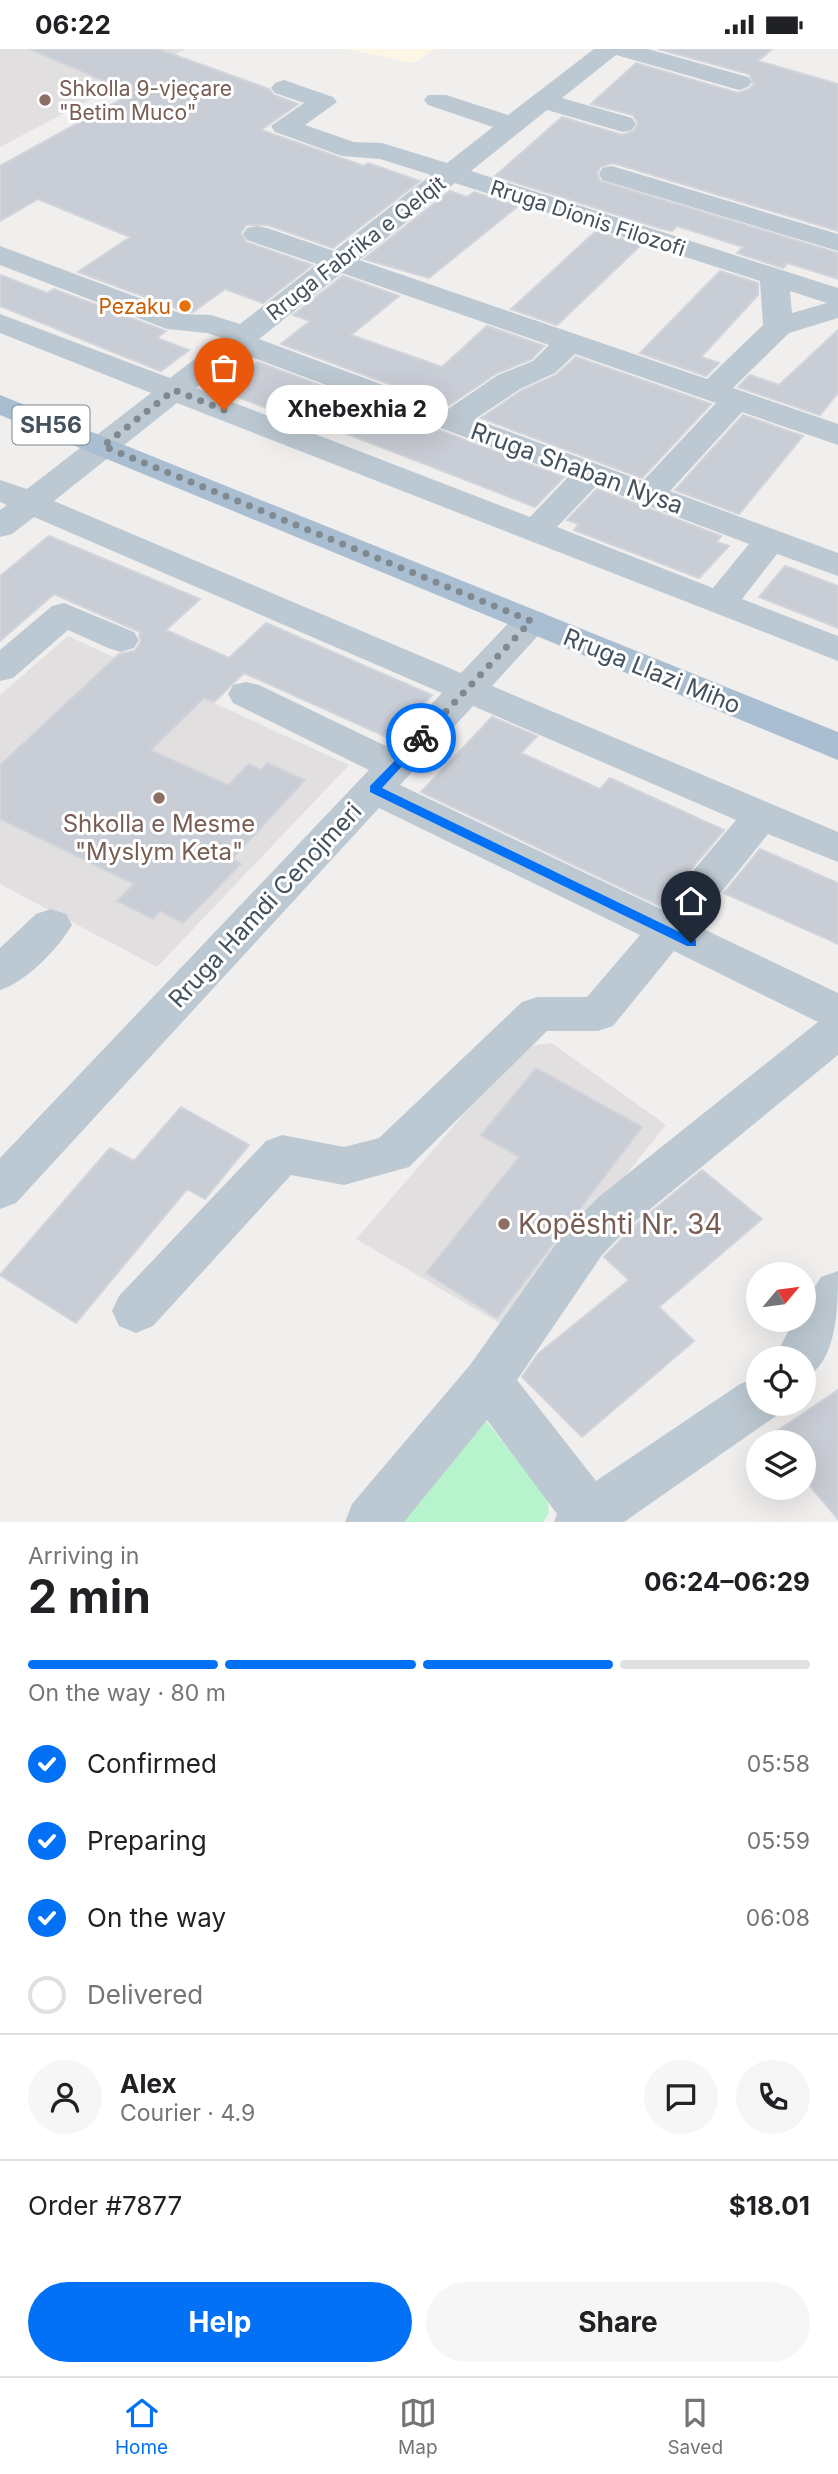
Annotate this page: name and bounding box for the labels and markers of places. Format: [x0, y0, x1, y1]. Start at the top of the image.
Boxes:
place label: Shkolla 9-vjeçare "Betim Muco" [59, 76, 232, 125]
marker: Shkolla 9-vjeçare "Betim Muco" [37, 92, 53, 108]
place label: Pezaku [98, 294, 171, 319]
marker: Pezaku [177, 298, 193, 314]
pin [194, 338, 254, 410]
callout: Xhebexhia 2 [266, 385, 448, 435]
marker: Shkolla e Mesme "Myslym Keta" [151, 790, 167, 806]
place label: Shkolla e Mesme "Myslym Keta" [63, 809, 255, 866]
pin [661, 871, 721, 943]
place label: Kopështi Nr. 34 [518, 1207, 722, 1241]
marker: Kopështi Nr. 34 [496, 1216, 512, 1232]

